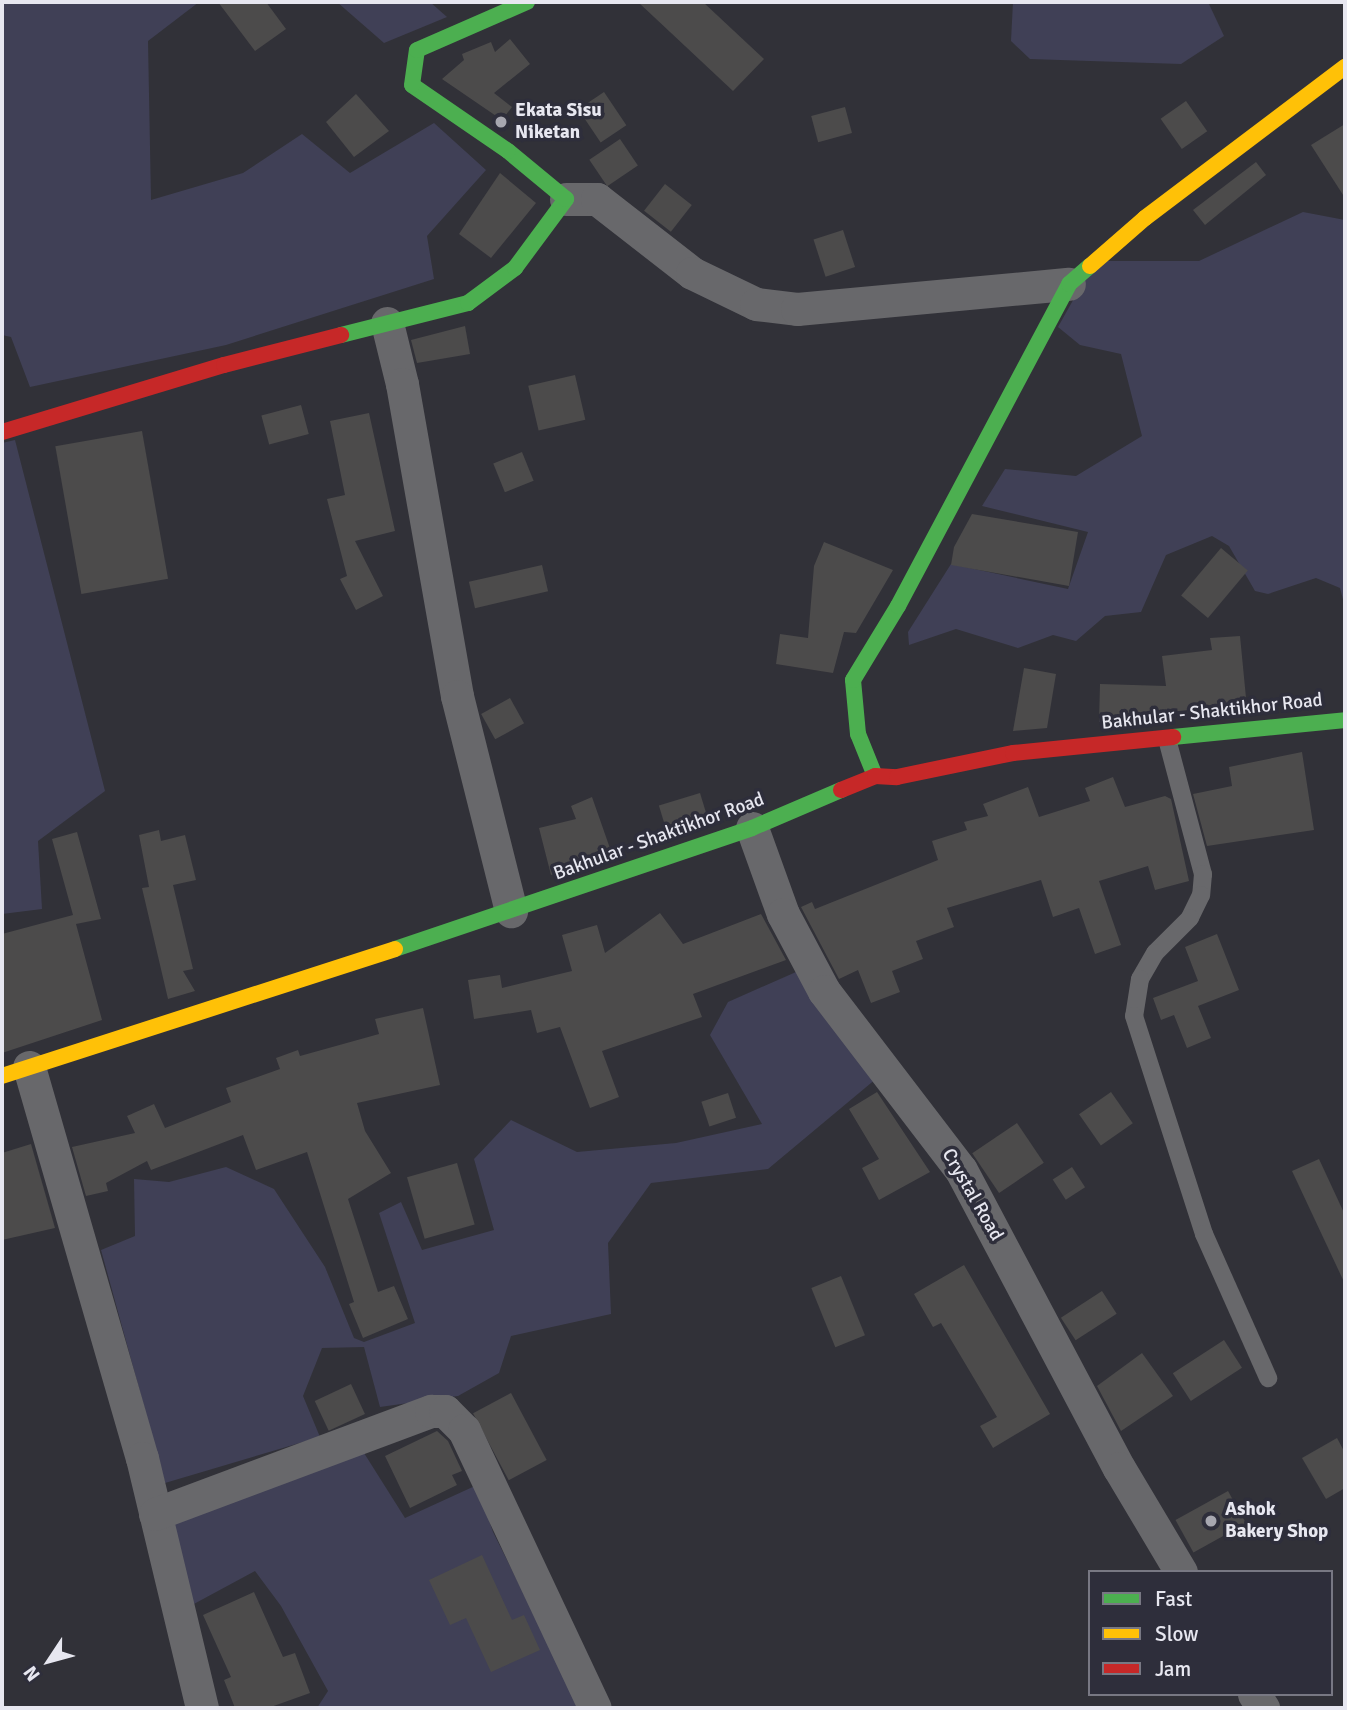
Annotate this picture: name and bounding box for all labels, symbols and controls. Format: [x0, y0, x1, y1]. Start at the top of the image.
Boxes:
place label: Ekata Sisu Niketan [515, 100, 602, 144]
marker: Ekata Sisu Niketan [493, 114, 509, 130]
street label: Bakhular - Shaktikhor Road [1100, 689, 1324, 735]
street label: Bakhular - Shaktikhor Road [551, 788, 767, 886]
street label: Crystal Road [936, 1145, 1008, 1245]
place label: Ashok Bakery Shop [1225, 1499, 1328, 1543]
marker: Ashok Bakery Shop [1203, 1513, 1219, 1529]
legend [1088, 1570, 1333, 1696]
text: Fast [1155, 1586, 1192, 1612]
text: Slow [1155, 1621, 1199, 1647]
north arrow [14, 1626, 84, 1696]
text: Jam [1155, 1656, 1191, 1682]
text: N [18, 1661, 46, 1686]

